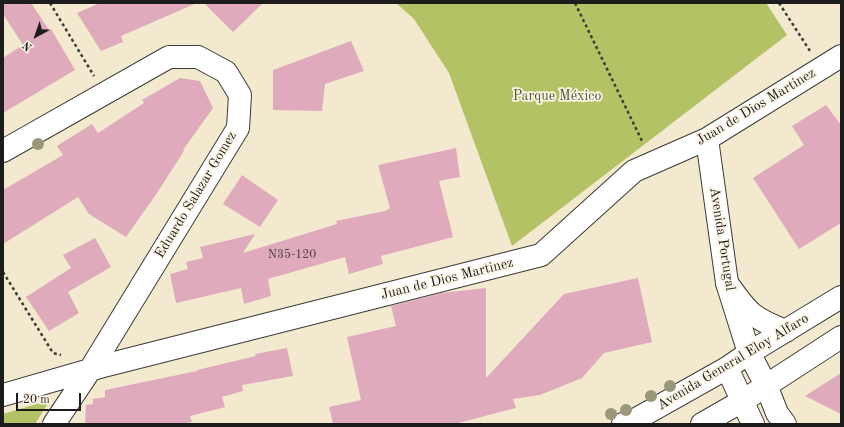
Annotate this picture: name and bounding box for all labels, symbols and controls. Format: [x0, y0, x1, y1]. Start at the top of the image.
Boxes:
north arrow [16, 16, 56, 56]
text: N [21, 39, 35, 52]
street label: Juan de Dios Martinez [693, 65, 819, 149]
park label: Parque México [513, 88, 601, 104]
street label: Eduardo Salazar Gomez [151, 129, 241, 261]
street label: Avenida Portugal [706, 186, 738, 292]
house number: N35-120 [268, 248, 316, 262]
street label: Juan de Dios Martinez [379, 254, 515, 304]
street label: Avenida General Eloy Alfaro [654, 310, 812, 414]
scale bar [18, 385, 83, 411]
text: 20 m [23, 394, 50, 406]

